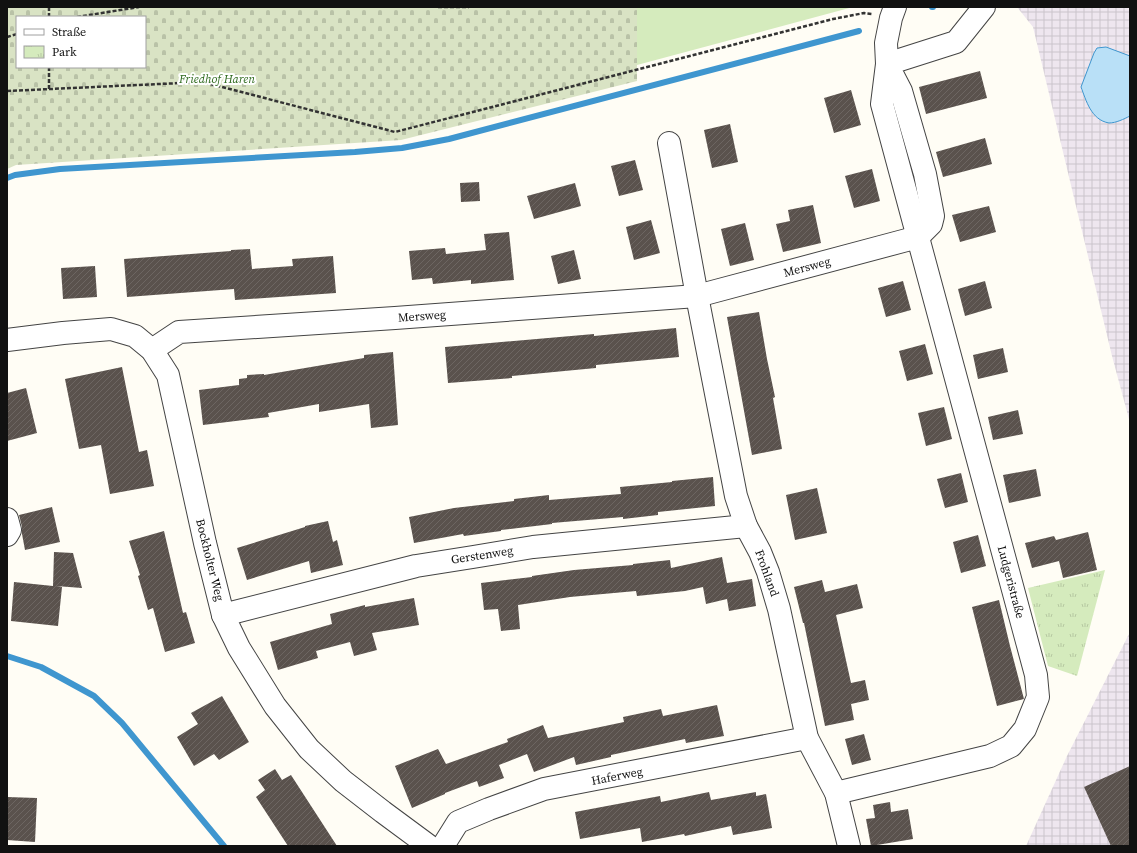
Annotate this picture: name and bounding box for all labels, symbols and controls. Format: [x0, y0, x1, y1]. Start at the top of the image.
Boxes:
legend [16, 16, 146, 68]
text: Straße [52, 24, 86, 40]
text: Park [52, 44, 77, 60]
park label: Friedhof Haren [178, 71, 255, 87]
street label: Mersweg [782, 253, 832, 281]
street label: Mersweg [397, 306, 447, 326]
street label: Bockholter Weg [192, 517, 228, 603]
street label: Gerstenweg [450, 542, 514, 568]
street label: Ludgeristraße [994, 544, 1028, 620]
street label: Frohland [751, 547, 783, 599]
street label: Haferweg [590, 763, 644, 789]

